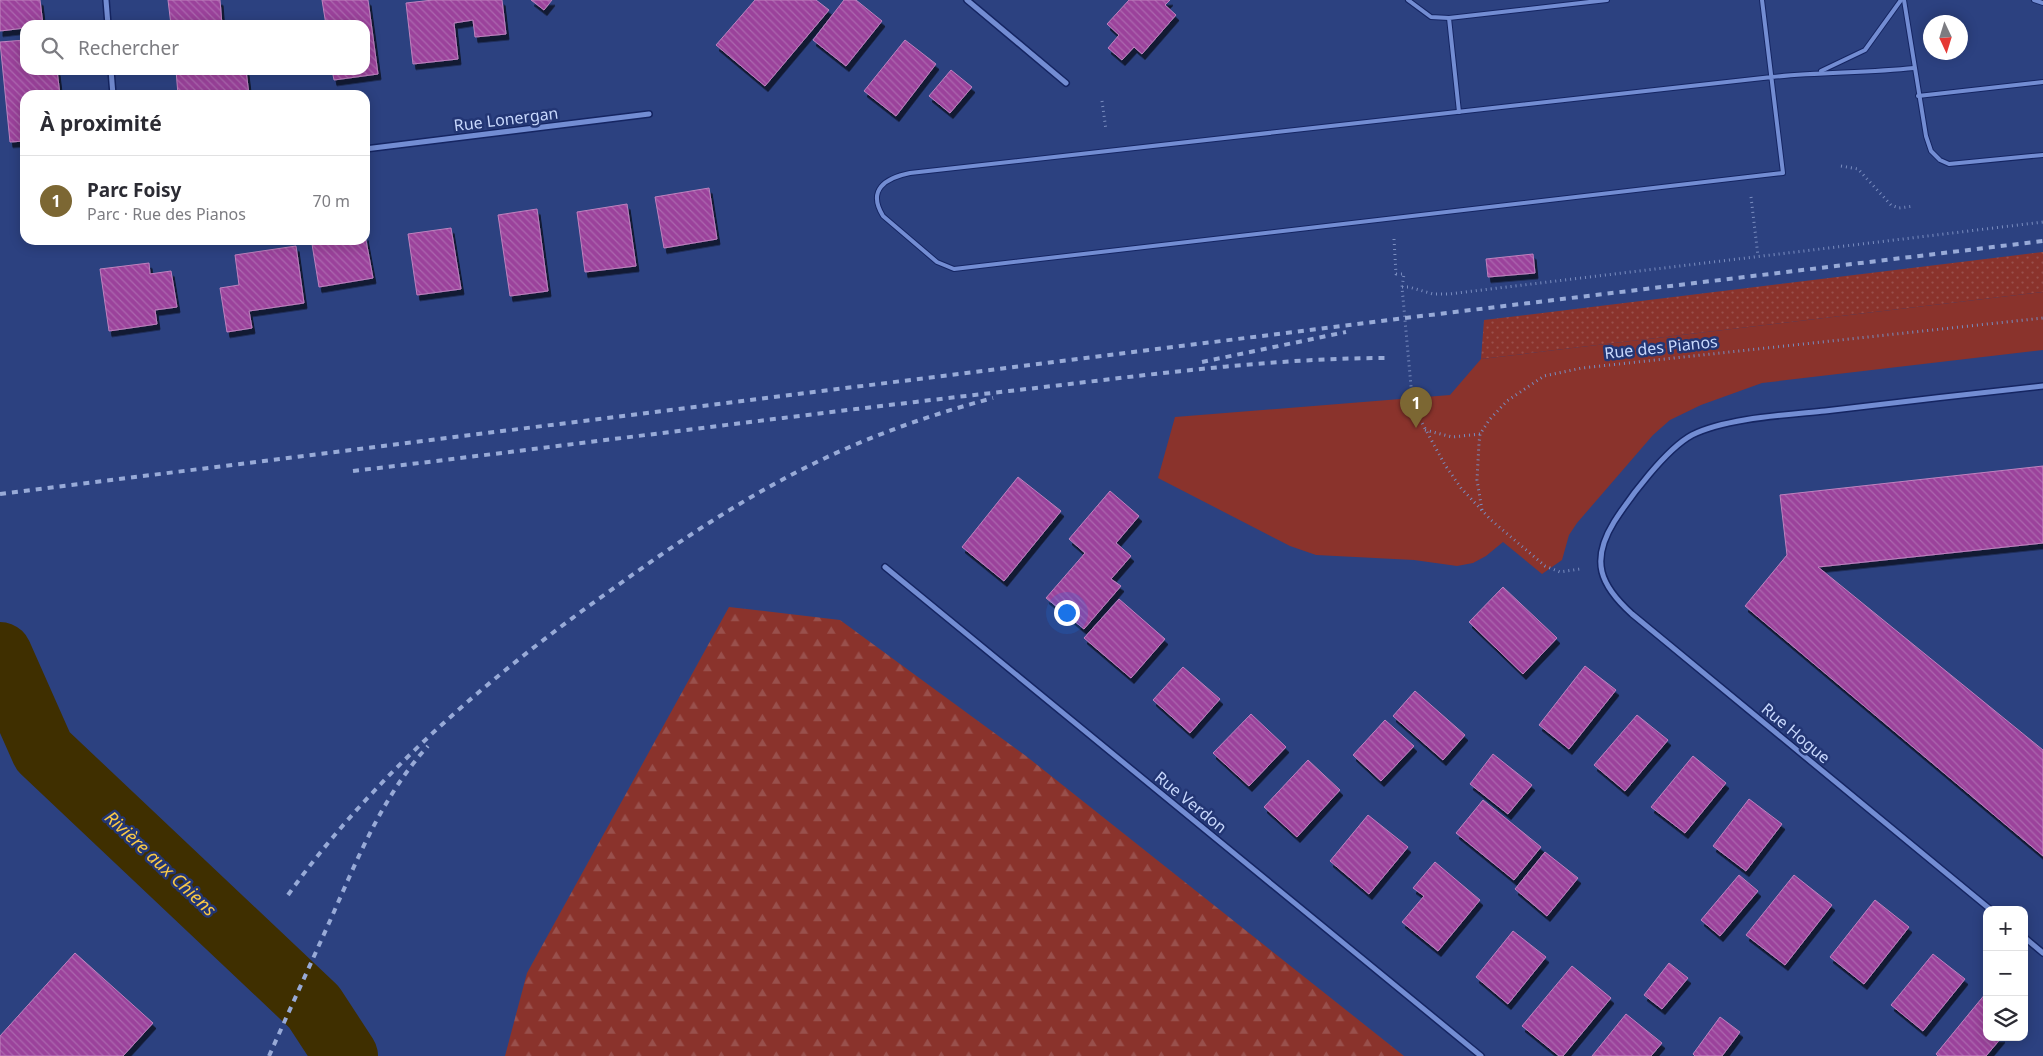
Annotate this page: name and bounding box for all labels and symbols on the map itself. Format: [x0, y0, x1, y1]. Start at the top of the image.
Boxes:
north arrow [1923, 15, 1968, 60]
street label: Rue Lonergan [452, 102, 560, 136]
street label: Rue des Pianos [1603, 330, 1719, 364]
pin: 1 [1400, 387, 1432, 428]
your location [1054, 600, 1080, 626]
street label: Rue Hogue [1757, 698, 1835, 768]
street label: Rue Verdon [1150, 766, 1232, 838]
water label: Rivière aux Chiens [100, 805, 222, 921]

